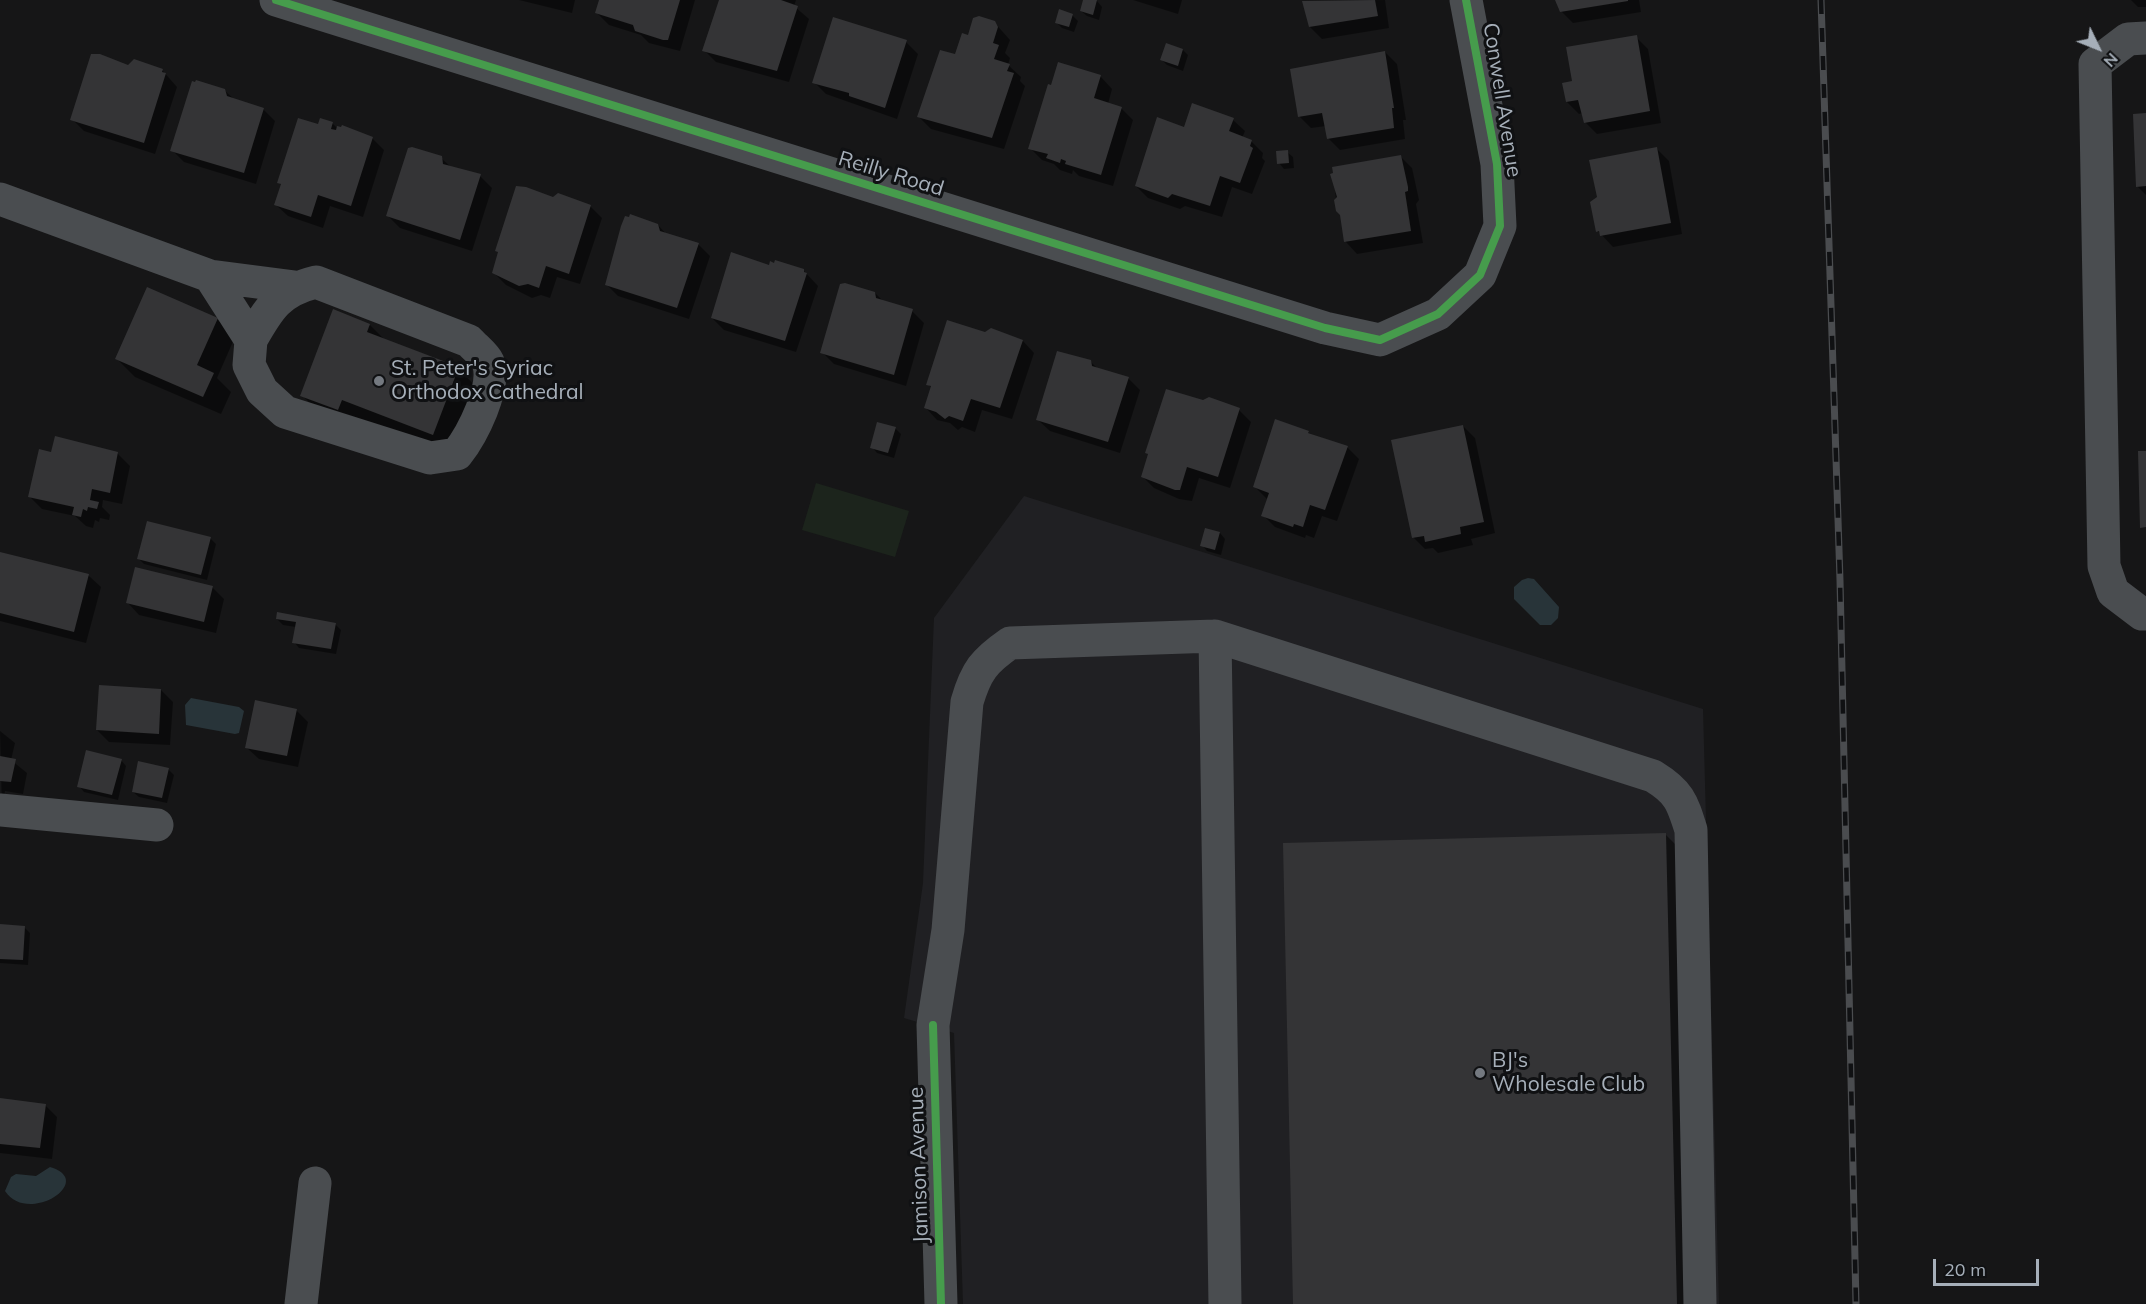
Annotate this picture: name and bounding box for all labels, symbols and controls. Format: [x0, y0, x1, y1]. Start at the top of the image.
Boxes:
north arrow [2068, 18, 2128, 78]
street label: Conwell Avenue [1477, 21, 1527, 179]
text: N [2100, 49, 2123, 72]
street label: Reilly Road [835, 146, 947, 202]
place label: St. Peter's Syriac Orthodox Cathedral [391, 356, 584, 406]
marker: St. Peter's Syriac Orthodox Cathedral [372, 374, 386, 388]
place label: BJ's Wholesale Club [1492, 1048, 1645, 1098]
marker: BJ's Wholesale Club [1473, 1066, 1487, 1080]
street label: Jamison Avenue [904, 1086, 934, 1244]
scale bar [1936, 1247, 2042, 1285]
text: 20 m [1944, 1258, 1986, 1281]

